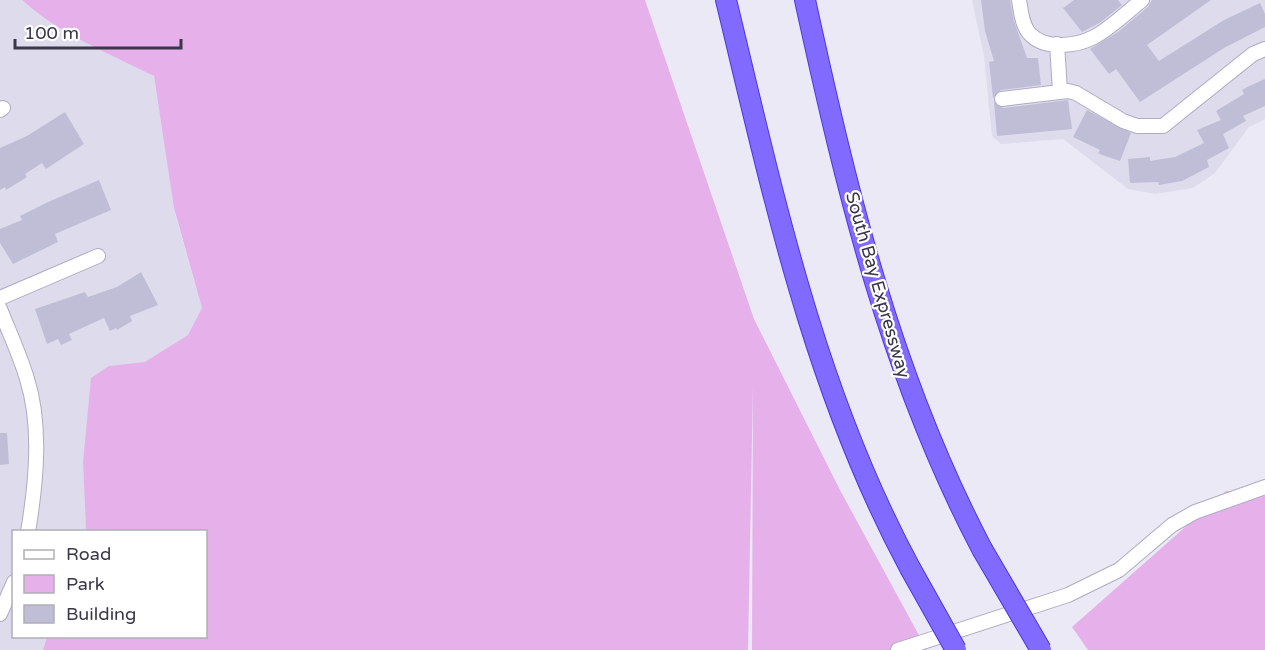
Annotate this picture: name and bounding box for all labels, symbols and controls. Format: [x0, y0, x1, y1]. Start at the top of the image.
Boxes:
scale bar [15, 12, 182, 50]
text: 100 m [24, 22, 79, 44]
street label: South Bay Expressway [841, 189, 915, 381]
legend [12, 530, 207, 638]
text: Road [66, 543, 111, 565]
text: Park [66, 573, 105, 595]
text: Building [66, 603, 136, 625]

